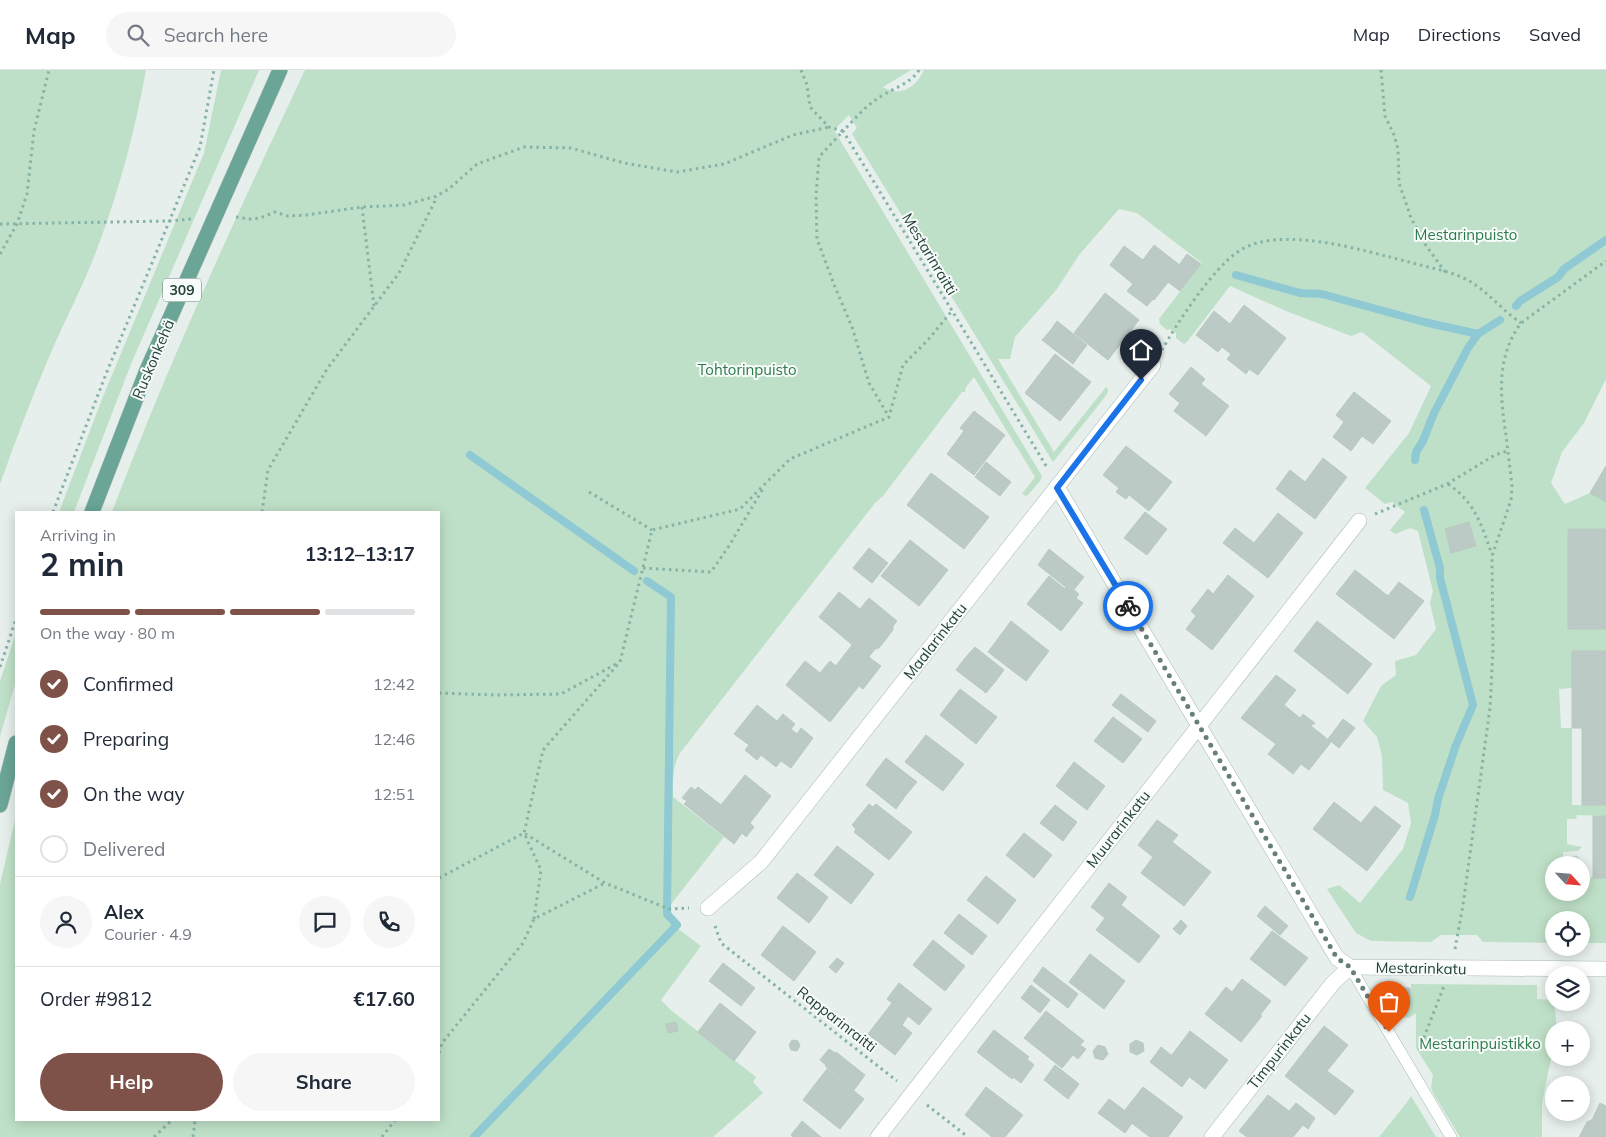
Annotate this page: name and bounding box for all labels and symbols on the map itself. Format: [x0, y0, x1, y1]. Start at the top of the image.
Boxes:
street label: Mestarinraitti [898, 210, 962, 298]
park label: Mestarinpuisto [1415, 225, 1517, 244]
road number: 309 [163, 278, 201, 302]
street label: Ruskonkehä [128, 316, 178, 402]
pin [1120, 329, 1162, 380]
park label: Tohtorinpuisto [697, 360, 797, 379]
courier [1103, 581, 1153, 631]
street label: Maalarinkatu [899, 599, 971, 683]
street label: Muurarinkatu [1082, 787, 1154, 871]
north arrow [1545, 856, 1590, 901]
street label: Mestarinkatu [1375, 958, 1467, 978]
pin [1368, 981, 1410, 1032]
street label: Rapparinraitti [793, 982, 881, 1056]
street label: Timpurinkatu [1243, 1009, 1315, 1093]
park label: Mestarinpuistikko [1419, 1034, 1541, 1053]

